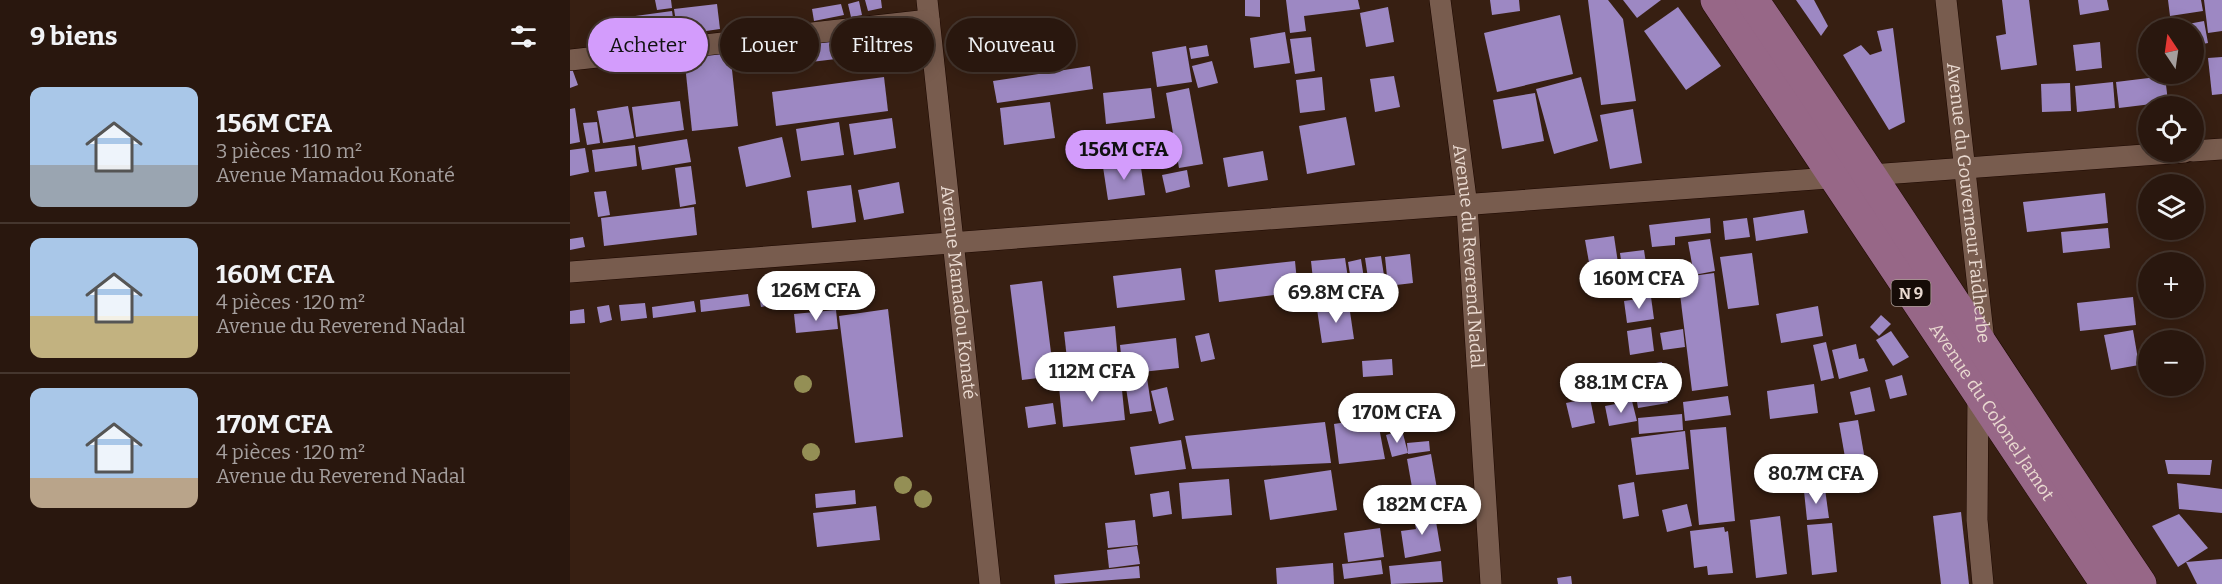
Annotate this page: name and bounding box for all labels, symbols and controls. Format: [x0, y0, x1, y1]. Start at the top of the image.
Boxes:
chip: Acheter [588, 18, 708, 72]
chip: Louer [720, 18, 819, 72]
chip: Filtres [831, 18, 934, 72]
chip: Nouveau [946, 18, 1076, 72]
north arrow [2138, 18, 2204, 84]
map controls [2138, 18, 2204, 396]
icon: filters [507, 20, 540, 53]
text: 9 biens [30, 21, 117, 52]
street label: Avenue du Gouverneur Faidherbe [1942, 61, 1995, 344]
button: locate [2138, 96, 2204, 162]
text: 156M CFA [216, 108, 332, 139]
icon: home [78, 111, 150, 183]
pin: 156M CFA [1062, 130, 1186, 181]
text: 156M CFA [1079, 137, 1169, 161]
text: 3 pièces · 110 m² [216, 139, 362, 163]
street label: Avenue du Reverend Nadal [1448, 143, 1488, 369]
text: Avenue Mamadou Konaté [216, 163, 455, 187]
button: layers [2138, 174, 2204, 240]
street label: Avenue Mamadou Konaté [936, 184, 981, 400]
button: + [2138, 252, 2204, 318]
text: 160M CFA [216, 259, 334, 290]
pin: 160M CFA [1577, 259, 1701, 310]
icon: home [78, 262, 150, 334]
text: 160M CFA [1593, 266, 1685, 290]
pin: 126M CFA [754, 271, 878, 322]
pin: 69.8M CFA [1267, 273, 1405, 324]
text: 126M CFA [771, 278, 861, 302]
text: 69.8M CFA [1288, 280, 1384, 304]
road number: N 9 [1892, 280, 1930, 306]
text: 4 pièces · 120 m² [216, 290, 365, 314]
text: Avenue du Reverend Nadal [216, 314, 466, 338]
street label: Avenue du Colonel Jamot [1925, 319, 2059, 505]
button: − [2138, 330, 2204, 396]
pin: 112M CFA [1030, 352, 1154, 403]
text: 112M CFA [1049, 359, 1135, 383]
pin: 88.1M CFA [1552, 363, 1690, 414]
text: 88.1M CFA [1574, 370, 1668, 394]
pin: 170M CFA [1335, 393, 1459, 444]
text: 170M CFA [1352, 400, 1442, 424]
text: 170M CFA [216, 409, 332, 440]
icon: home [78, 412, 150, 484]
text: 4 pièces · 120 m² [216, 440, 365, 464]
pin: 80.7M CFA [1747, 454, 1885, 505]
text: 80.7M CFA [1768, 461, 1864, 485]
text: Avenue du Reverend Nadal [216, 464, 466, 488]
pin: 182M CFA [1360, 485, 1484, 536]
text: 182M CFA [1377, 492, 1467, 516]

